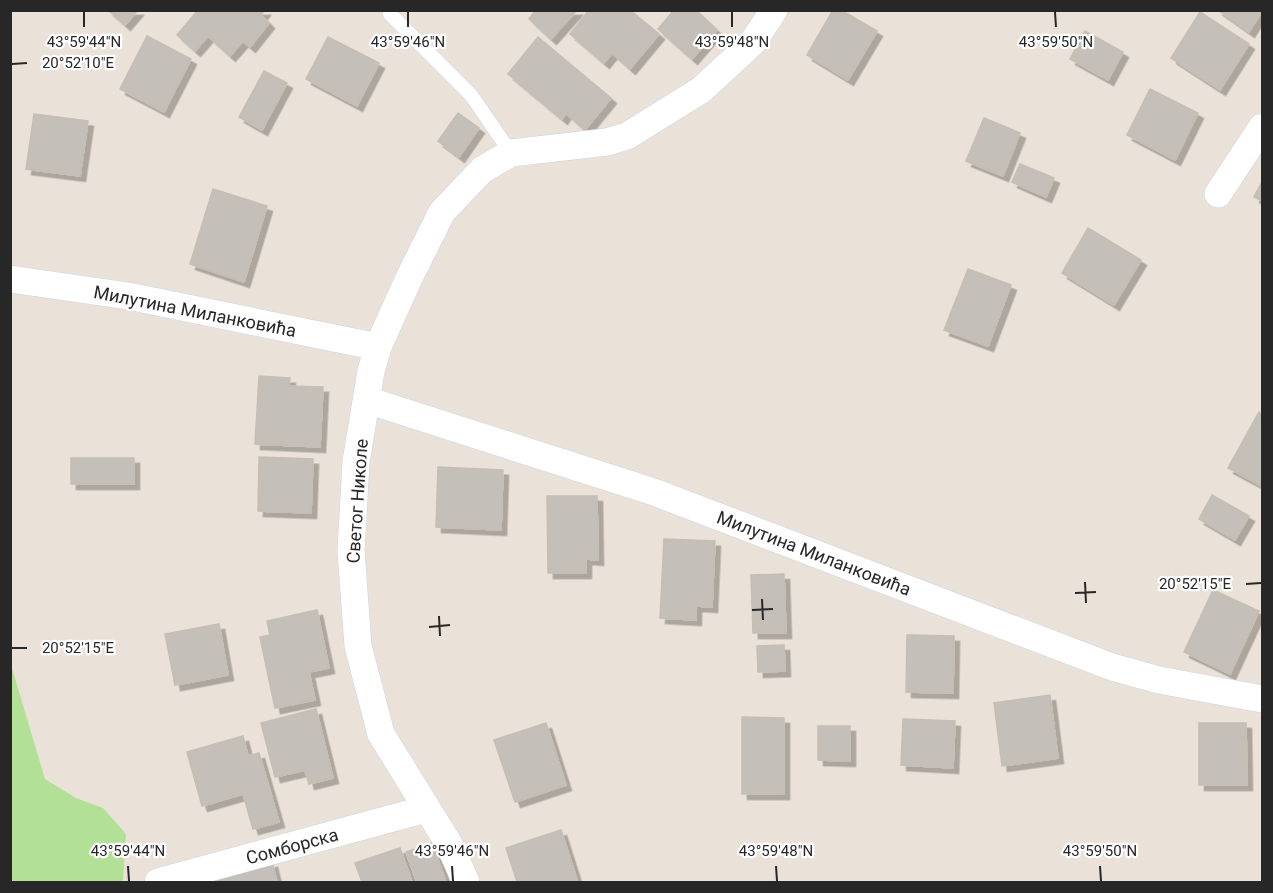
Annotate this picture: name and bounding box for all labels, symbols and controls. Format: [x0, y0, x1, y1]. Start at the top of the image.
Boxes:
text: 43°59'44"N [47, 33, 121, 51]
text: 43°59'46"N [371, 33, 445, 51]
text: 43°59'48"N [695, 33, 769, 51]
text: 43°59'50"N [1019, 33, 1093, 51]
text: 20°52'10"E [42, 54, 115, 72]
street label: Милутина Миланковића [92, 281, 298, 341]
street label: Светог Николе [342, 438, 372, 564]
street label: Милутина Миланковића [714, 506, 914, 600]
text: 20°52'15"E [1159, 575, 1232, 593]
text: 20°52'15"E [42, 639, 115, 657]
street label: Сомборска [244, 824, 340, 868]
text: 43°59'44"N [91, 842, 165, 860]
text: 43°59'46"N [415, 842, 489, 860]
text: 43°59'48"N [739, 842, 813, 860]
text: 43°59'50"N [1063, 842, 1137, 860]

